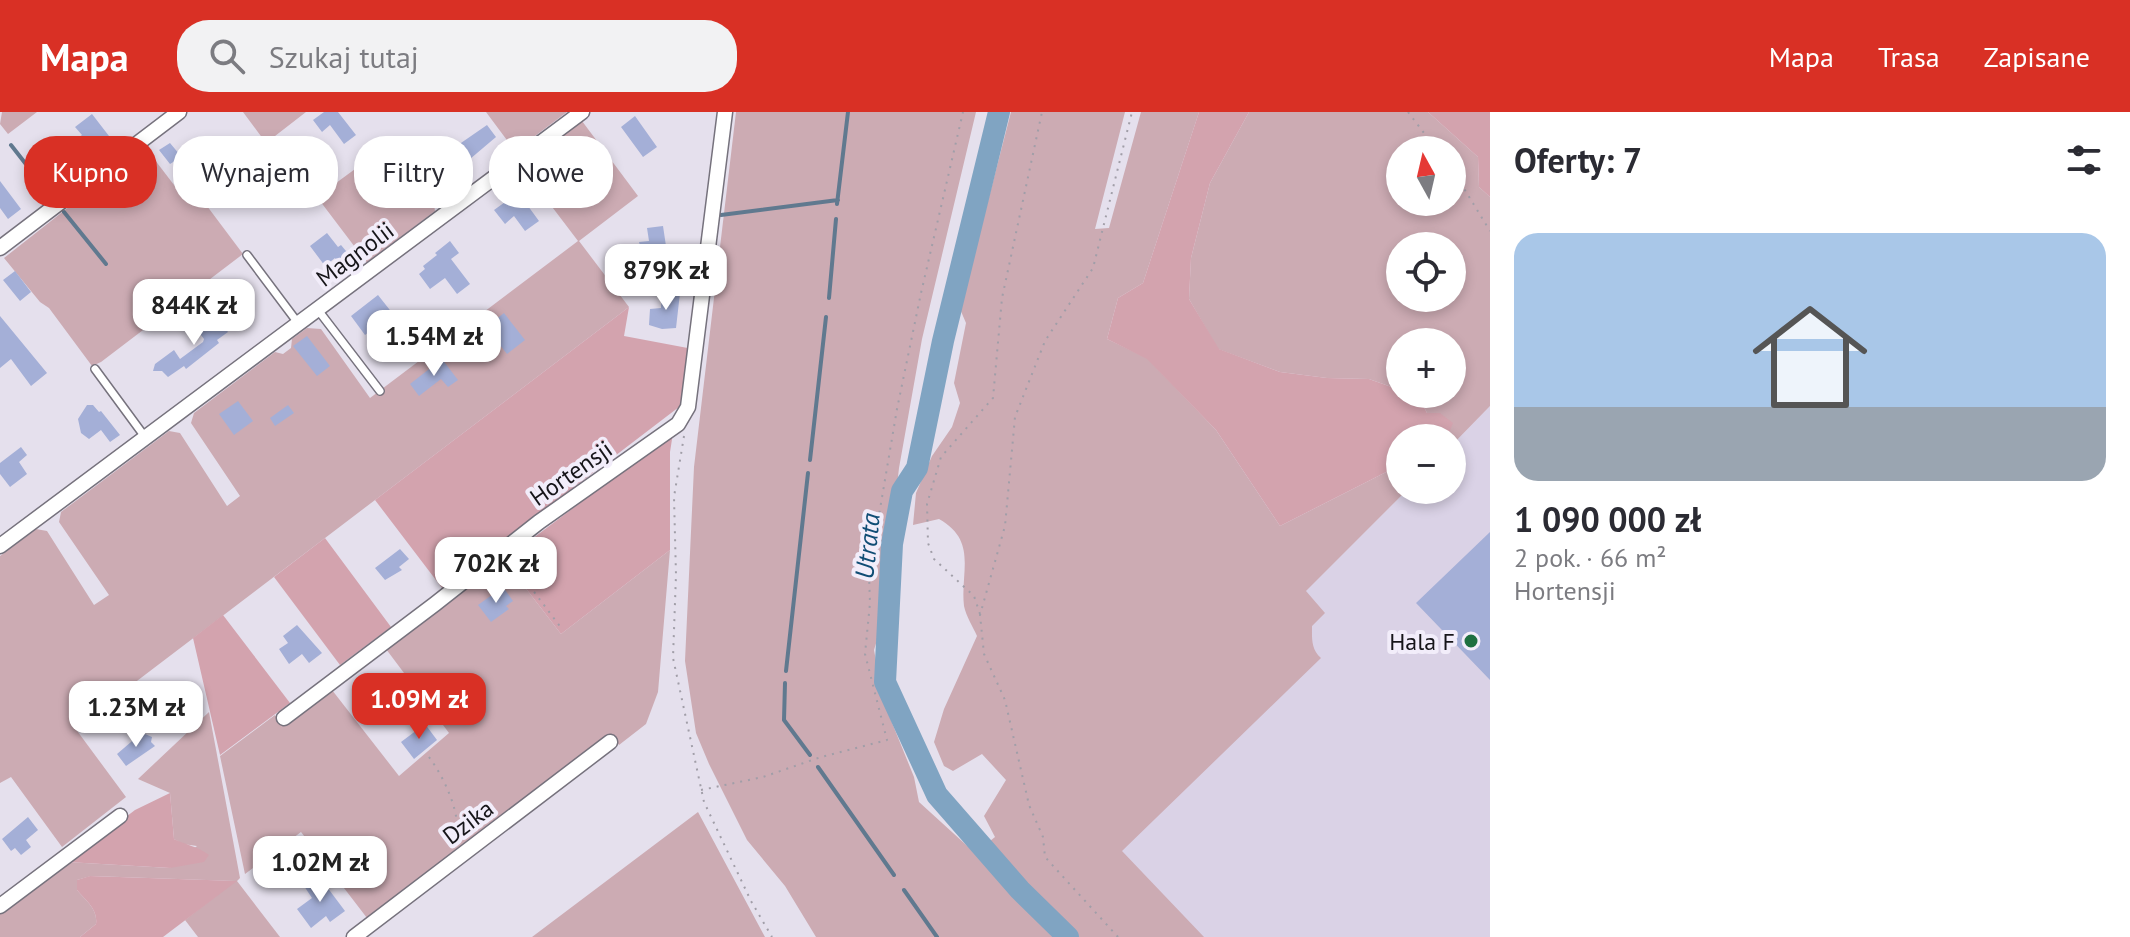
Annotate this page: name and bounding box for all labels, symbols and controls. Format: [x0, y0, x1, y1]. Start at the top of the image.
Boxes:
search box [177, 20, 737, 92]
text: Mapa [40, 32, 129, 81]
icon: search [205, 34, 249, 78]
text: Szukaj tutaj [269, 37, 419, 76]
text: Mapa [1769, 38, 1834, 75]
text: Trasa [1878, 38, 1940, 75]
text: Zapisane [1984, 38, 2090, 75]
chip: Kupno [24, 136, 157, 208]
chip: Wynajem [173, 136, 338, 208]
chip: Filtry [354, 136, 473, 208]
chip: Nowe [489, 136, 613, 208]
north arrow [1386, 136, 1466, 216]
map controls [1386, 136, 1466, 504]
text: Oferty: 7 [1514, 138, 1642, 182]
icon: filters [2062, 138, 2106, 182]
street label: Magnolii [310, 215, 400, 293]
button: locate [1386, 232, 1466, 312]
pin: 879K zł [592, 244, 740, 312]
text: 879K zł [623, 253, 709, 286]
pin: 844K zł [120, 279, 268, 347]
icon: home [1738, 285, 1882, 429]
text: 844K zł [151, 288, 237, 321]
pin: 1.54M zł [351, 310, 517, 378]
text: 1.54M zł [385, 319, 483, 352]
button: + [1386, 328, 1466, 408]
button: − [1386, 424, 1466, 504]
street label: Hortensji [524, 433, 618, 513]
text: 1 090 000 zł [1514, 497, 1701, 541]
water label: Utrata [847, 511, 887, 581]
pin: 702K zł [422, 537, 570, 605]
text: 2 pok. · 66 m² [1514, 541, 1667, 574]
text: 702K zł [453, 546, 539, 579]
text: Hortensji [1514, 574, 1616, 607]
place label: Hala F [1389, 626, 1455, 657]
marker: Hala F [1462, 632, 1480, 650]
pin: 1.09M zł [336, 673, 502, 741]
pin: 1.23M zł [53, 681, 219, 749]
text: 1.09M zł [370, 682, 468, 715]
text: 1.23M zł [87, 690, 185, 723]
street label: Dzika [436, 793, 500, 851]
pin: 1.02M zł [237, 836, 403, 904]
text: 1.02M zł [271, 845, 369, 878]

